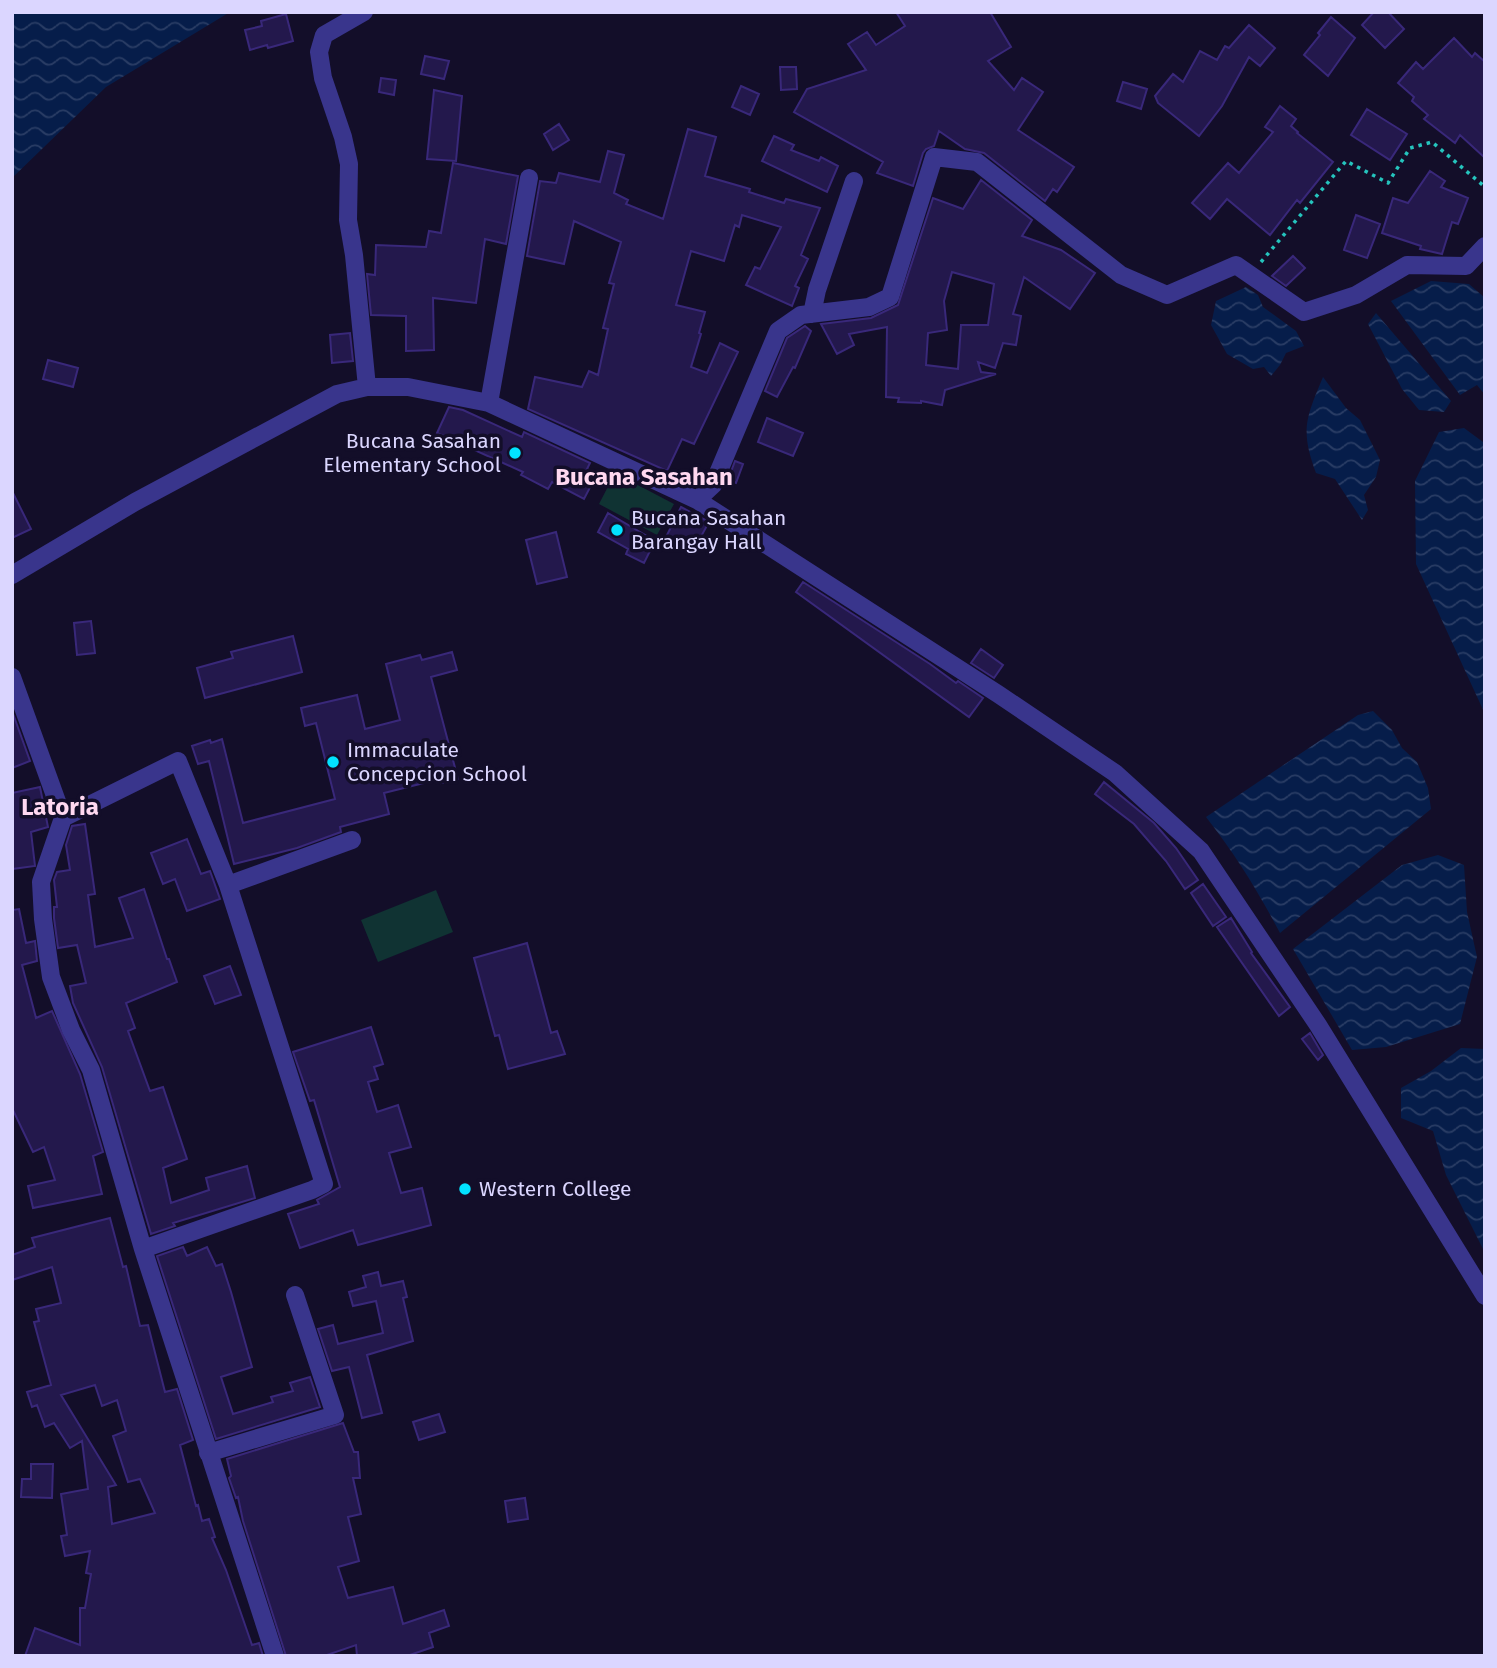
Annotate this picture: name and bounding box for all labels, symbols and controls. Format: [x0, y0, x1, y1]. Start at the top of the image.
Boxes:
place label: Bucana Sasahan Elementary School [323, 428, 501, 478]
marker: Bucana Sasahan Elementary School [507, 445, 523, 461]
district label: Bucana Sasahan [555, 463, 733, 491]
place label: Bucana Sasahan Barangay Hall [631, 505, 786, 555]
marker: Bucana Sasahan Barangay Hall [609, 522, 625, 538]
place label: Immaculate Concepcion School [347, 737, 527, 787]
marker: Immaculate Concepcion School [325, 754, 341, 770]
district label: Latoria [21, 793, 99, 821]
place label: Western College [479, 1176, 631, 1202]
marker: Western College [457, 1181, 473, 1197]

